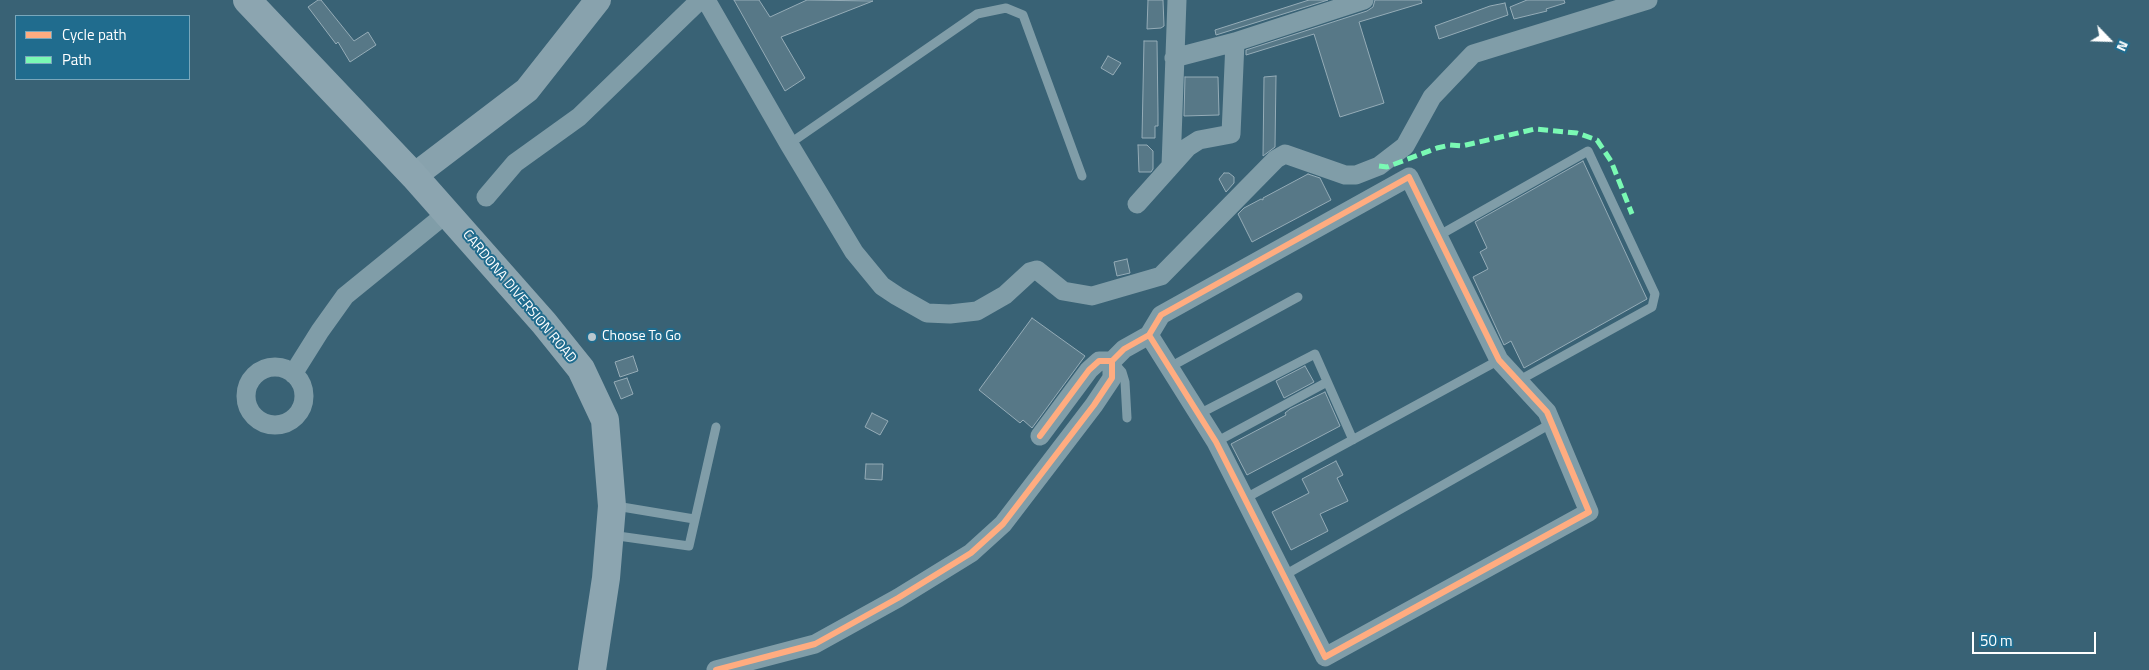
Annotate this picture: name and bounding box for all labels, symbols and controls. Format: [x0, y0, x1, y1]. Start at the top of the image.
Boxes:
legend [15, 15, 190, 80]
north arrow [2084, 15, 2134, 65]
text: Cycle path [62, 23, 127, 46]
text: N [2112, 38, 2135, 55]
text: Path [62, 48, 92, 71]
street label: CARDONA DIVERSION ROAD [458, 227, 580, 367]
place label: Choose To Go [602, 329, 681, 345]
marker: Choose To Go [586, 331, 598, 343]
scale bar [1974, 622, 2098, 654]
text: 50 m [1980, 629, 2013, 652]

